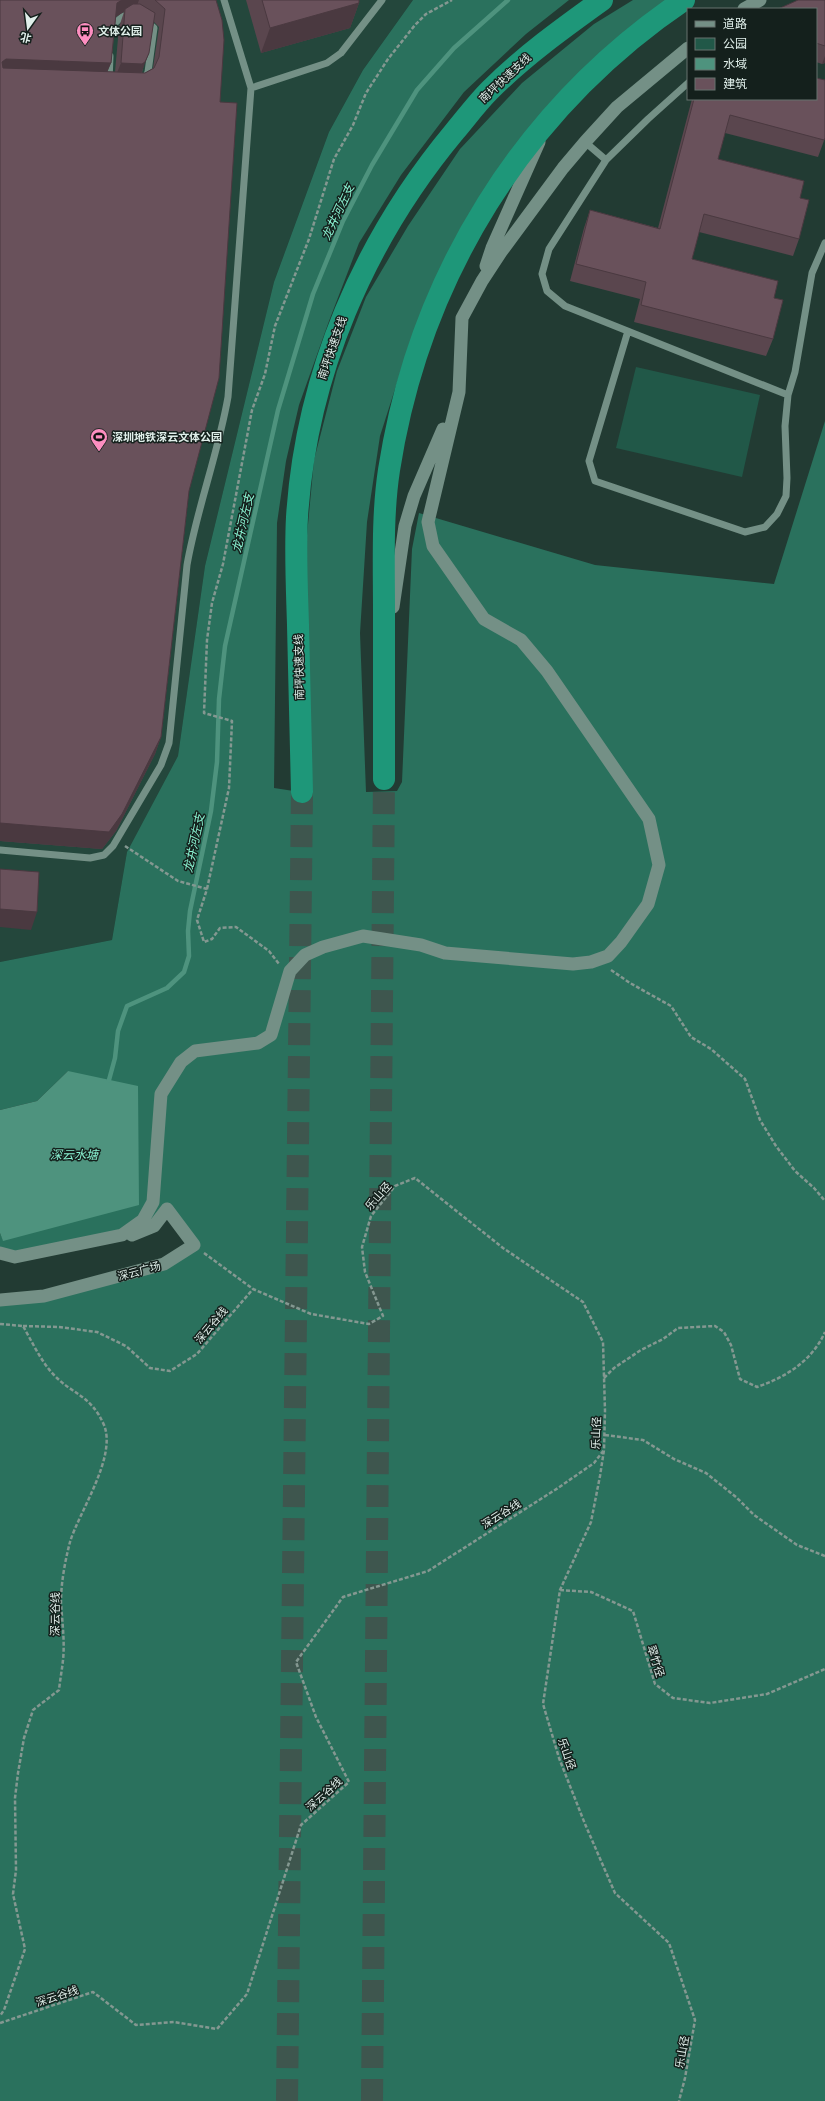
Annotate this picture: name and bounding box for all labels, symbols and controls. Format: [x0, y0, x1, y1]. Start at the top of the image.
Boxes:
north arrow [8, 8, 48, 48]
legend [687, 8, 817, 100]
text: 道路 [723, 16, 747, 32]
bus stop icon: 文体公园 [75, 21, 95, 46]
place label: 文体公园 [98, 24, 142, 39]
text: 北 [19, 29, 33, 46]
text: 公园 [723, 36, 747, 52]
street label: 南坪快速支线 [476, 50, 535, 106]
text: 水域 [723, 56, 747, 72]
text: 建筑 [723, 76, 747, 92]
water label: 龙井河左支 [318, 180, 359, 243]
street label: 南坪快速支线 [315, 315, 350, 382]
sports icon: 深圳地铁深云文体公园 [89, 427, 109, 452]
place label: 深圳地铁深云文体公园 [112, 430, 222, 445]
water label: 龙井河左支 [228, 490, 258, 554]
street label: 南坪快速支线 [291, 634, 308, 700]
water label: 龙井河左支 [180, 810, 208, 874]
water label: 深云水塘 [50, 1147, 100, 1163]
street label: 乐山径 [362, 1179, 395, 1214]
street label: 深云广场 [116, 1259, 162, 1284]
street label: 深云谷线 [191, 1304, 231, 1347]
street label: 乐山径 [588, 1416, 605, 1450]
street label: 深云谷线 [479, 1496, 524, 1532]
street label: 深云谷线 [48, 1592, 63, 1636]
street label: 翠竹径 [644, 1643, 668, 1679]
street label: 乐山径 [554, 1736, 579, 1772]
street label: 深云谷线 [303, 1774, 346, 1815]
street label: 深云谷线 [34, 1983, 80, 2010]
street label: 乐山径 [672, 2035, 693, 2070]

